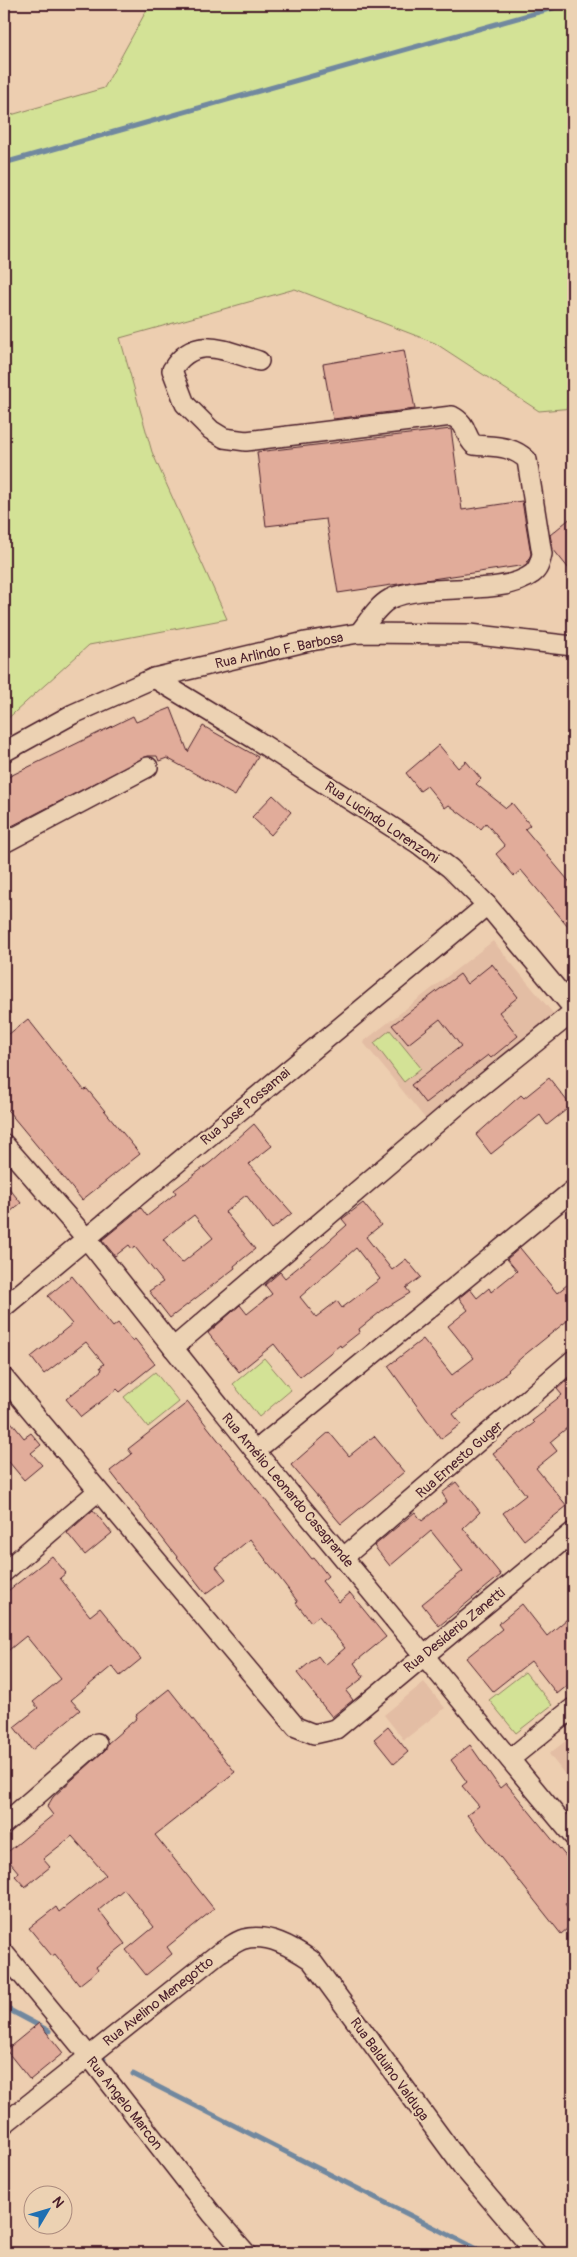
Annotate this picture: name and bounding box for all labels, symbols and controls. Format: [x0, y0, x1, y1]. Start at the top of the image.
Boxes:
street label: Rua Arlindo F. Barbosa [213, 629, 345, 672]
street label: Rua Lucindo Lorenzoni [321, 778, 442, 867]
street label: Rua José Possamai [197, 1064, 294, 1149]
street label: Rua Amélio Leonardo Casagrande [218, 1410, 357, 1571]
street label: Rua Ernesto Guger [412, 1417, 506, 1502]
street label: Rua Desiderio Zanetti [400, 1584, 509, 1676]
street label: Rua Avelino Menegotto [100, 1953, 217, 2050]
street label: Rua Balduino Valduga [347, 2014, 433, 2124]
street label: Rua Angelo Marcon [83, 2053, 166, 2153]
north arrow [22, 2184, 72, 2234]
text: N [48, 2193, 67, 2211]

